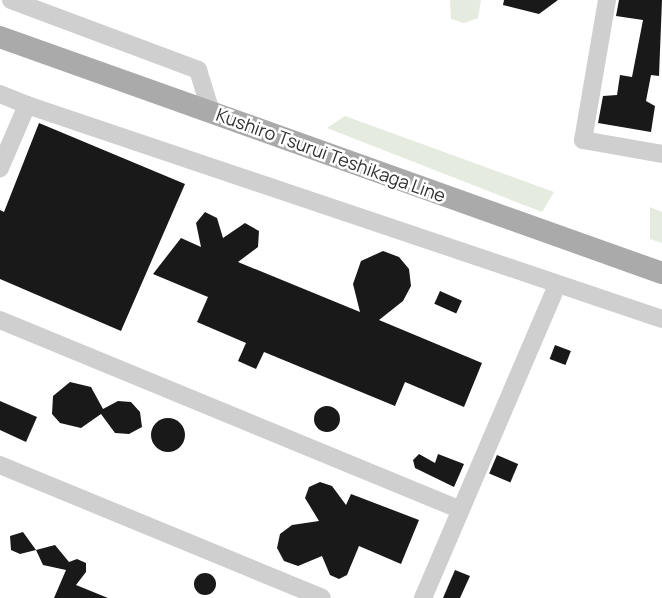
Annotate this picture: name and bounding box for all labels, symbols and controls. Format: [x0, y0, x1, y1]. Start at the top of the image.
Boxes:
street label: Kushiro Tsurui Teshikaga Line [213, 103, 449, 207]

